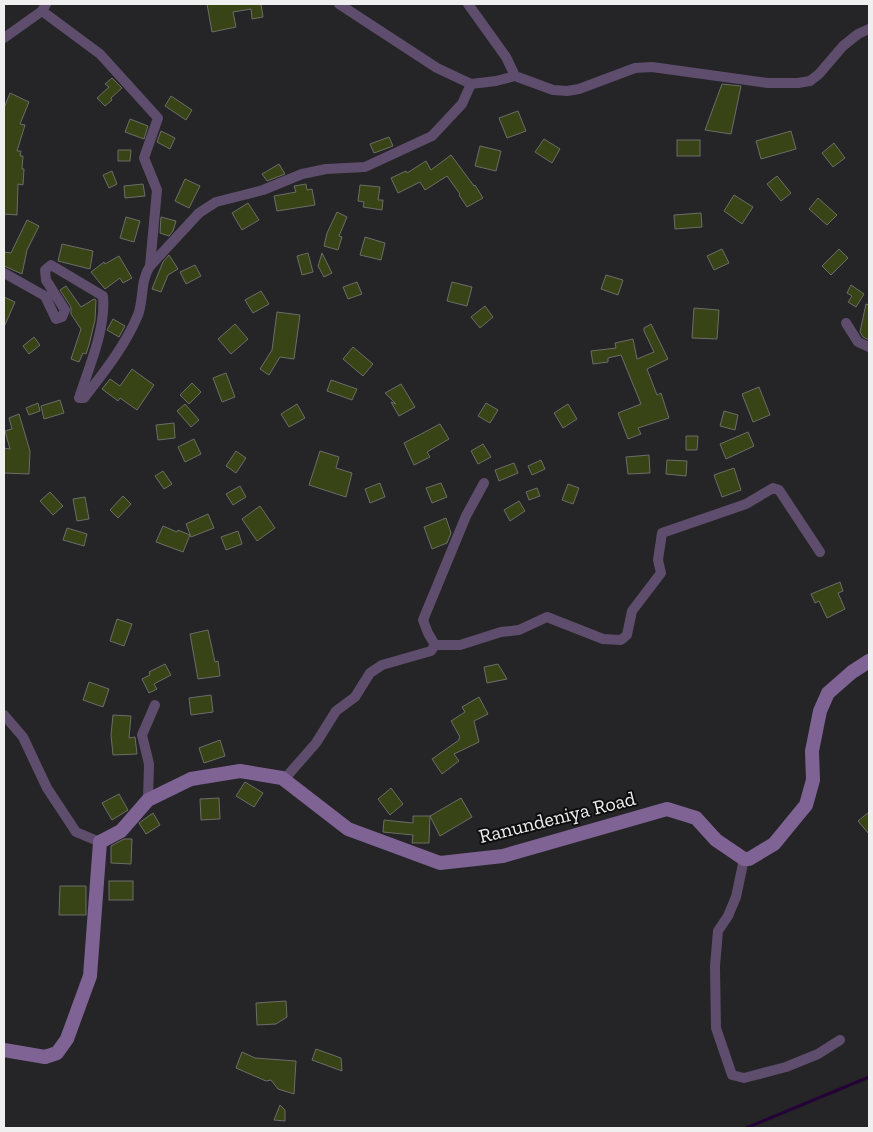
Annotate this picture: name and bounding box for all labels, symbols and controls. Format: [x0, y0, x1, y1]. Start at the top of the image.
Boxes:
street label: Ranundeniya Road [476, 786, 638, 848]

